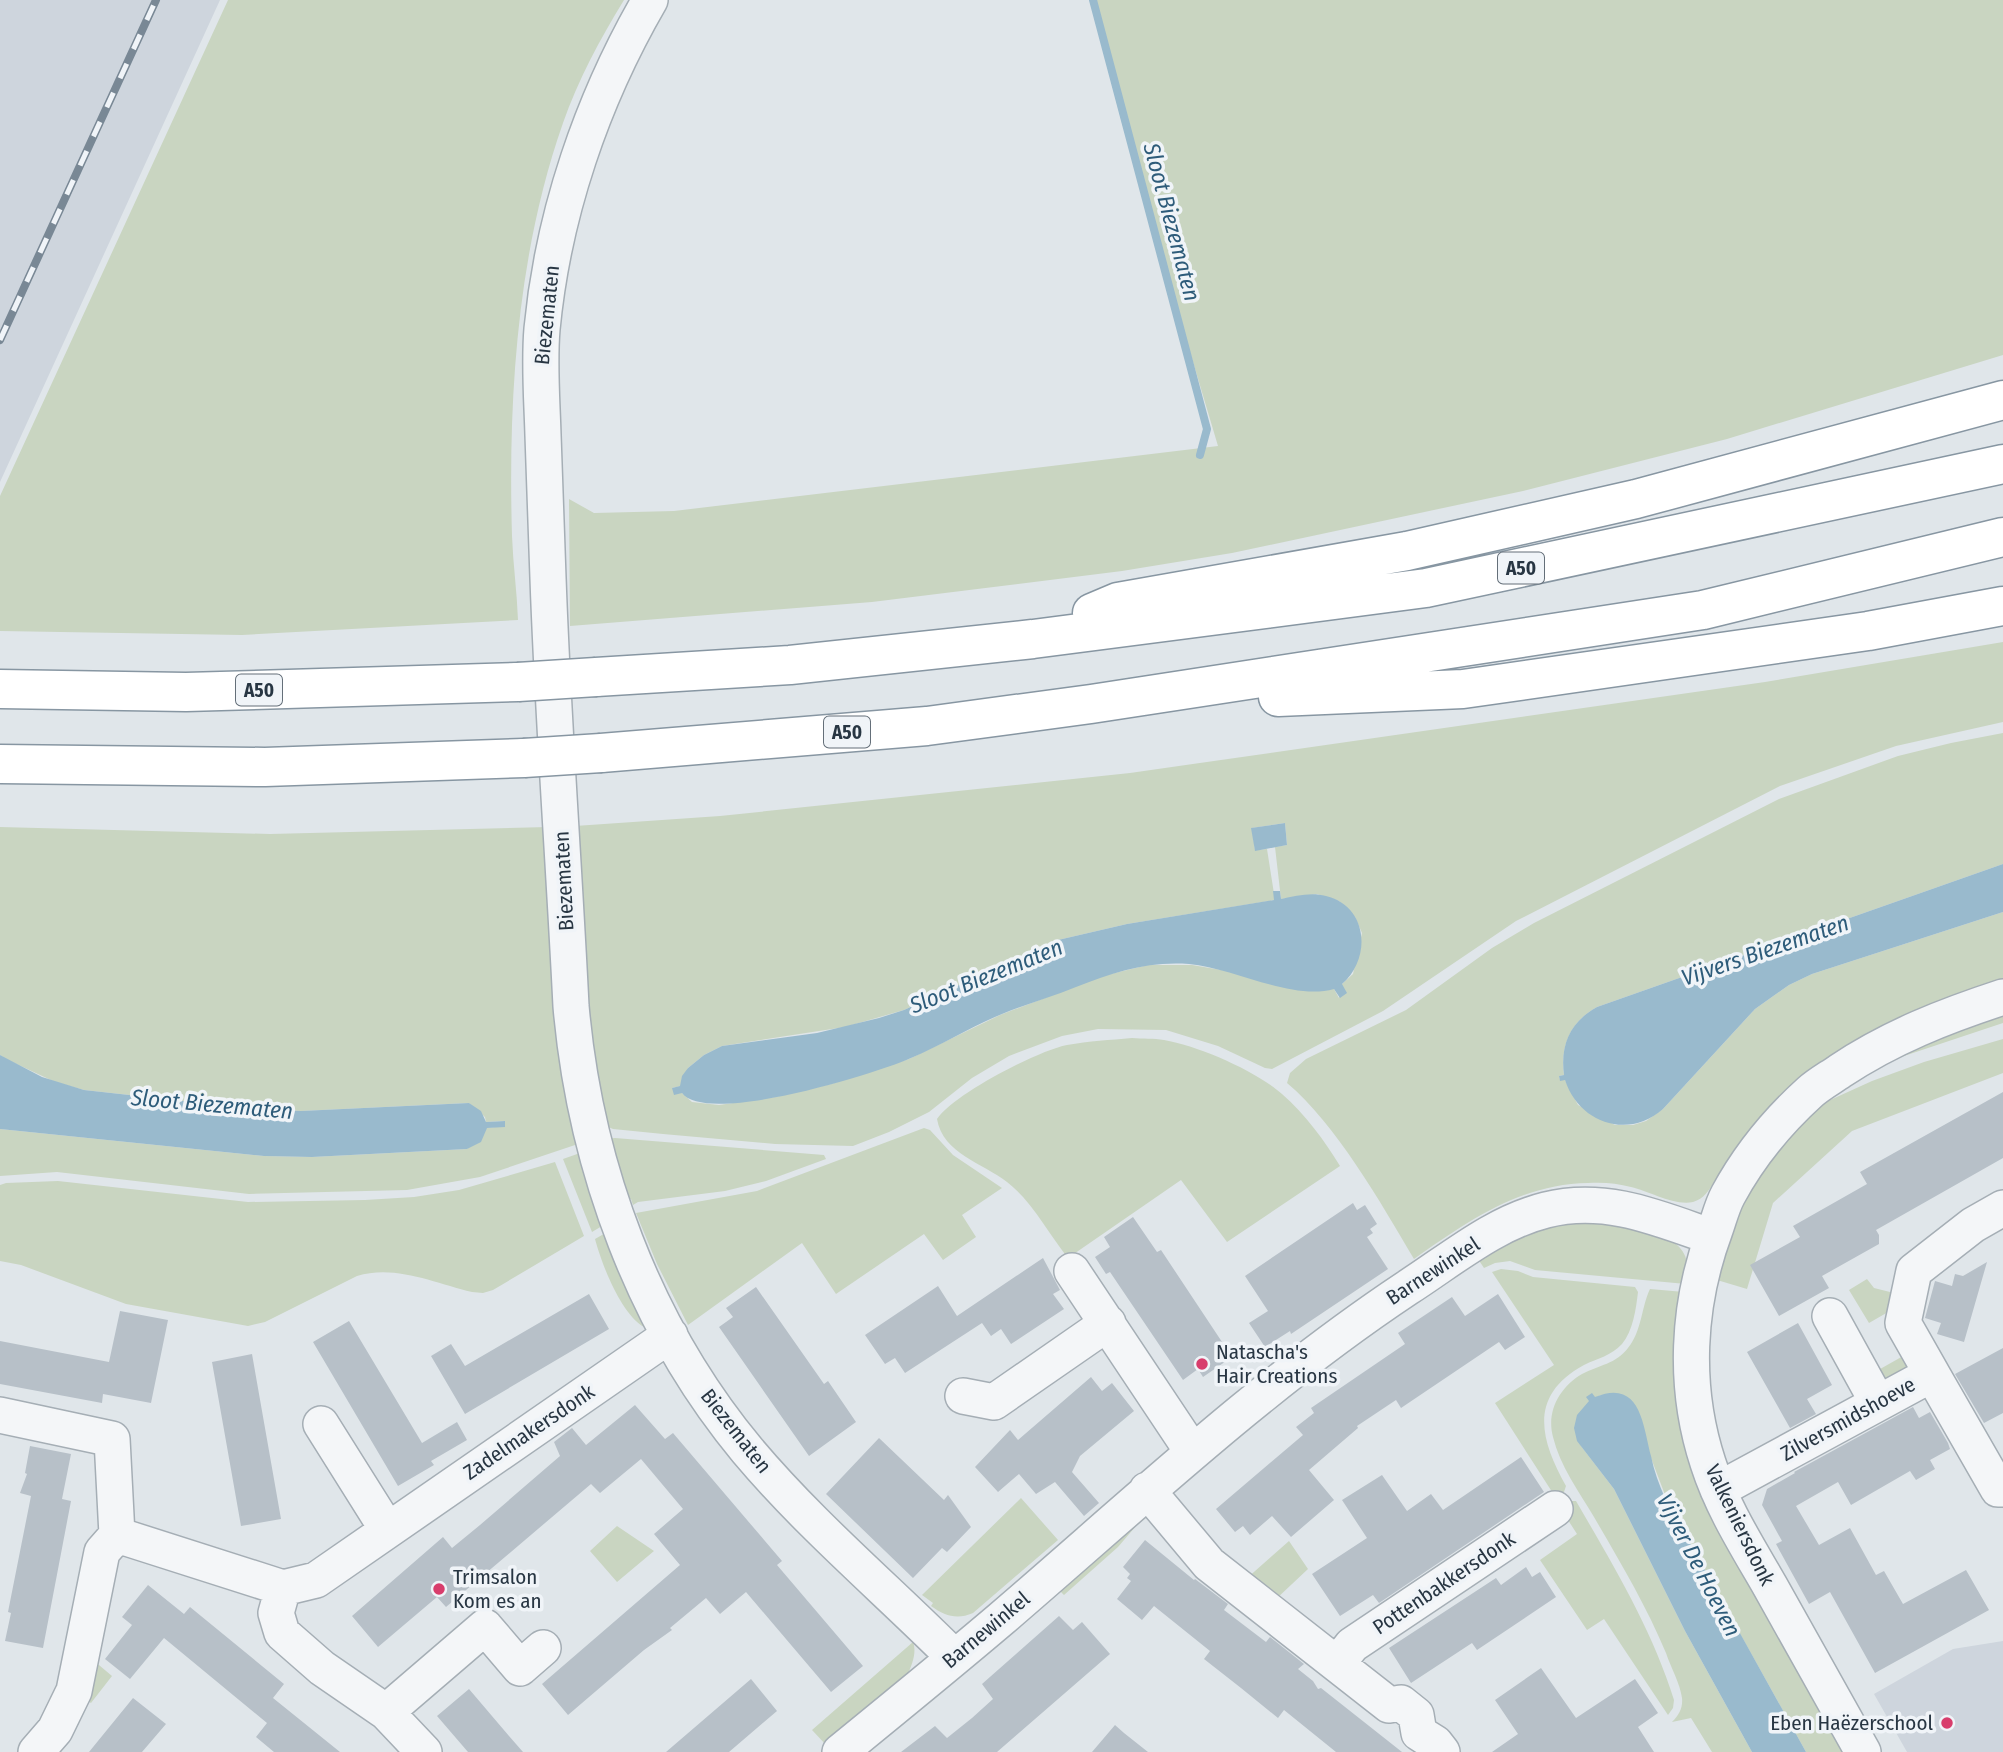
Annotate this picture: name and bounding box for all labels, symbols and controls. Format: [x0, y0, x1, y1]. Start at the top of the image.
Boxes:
water label: Sloot Biezematen [1137, 139, 1207, 304]
street label: Biezematen [529, 264, 565, 366]
road number: A50 [1498, 552, 1544, 583]
road number: A50 [236, 674, 282, 706]
road number: A50 [824, 716, 870, 748]
street label: Biezematen [548, 830, 580, 932]
water label: Vijvers Biezematen [1678, 908, 1852, 992]
water label: Sloot Biezematen [905, 933, 1067, 1020]
water label: Sloot Biezematen [129, 1083, 294, 1125]
street label: Barnewinkel [1381, 1231, 1485, 1311]
place label: Natascha's Hair Creations [1216, 1339, 1337, 1389]
marker: Natascha's Hair Creations [1194, 1356, 1210, 1372]
street label: Zilversmidshoeve [1776, 1371, 1920, 1467]
street label: Zadelmakersdonk [458, 1378, 600, 1485]
street label: Biezematen [695, 1384, 777, 1478]
street label: Valkeniersdonk [1700, 1460, 1781, 1590]
water label: Vijver De Hoeven [1651, 1489, 1747, 1641]
street label: Pottenbakkersdonk [1368, 1526, 1520, 1640]
place label: Trimsalon Kom es an [453, 1564, 542, 1614]
marker: Trimsalon Kom es an [431, 1581, 447, 1597]
street label: Barnewinkel [937, 1586, 1035, 1674]
place label: Eben Haëzerschool [1770, 1710, 1933, 1736]
marker: Eben Haëzerschool [1939, 1715, 1955, 1731]

